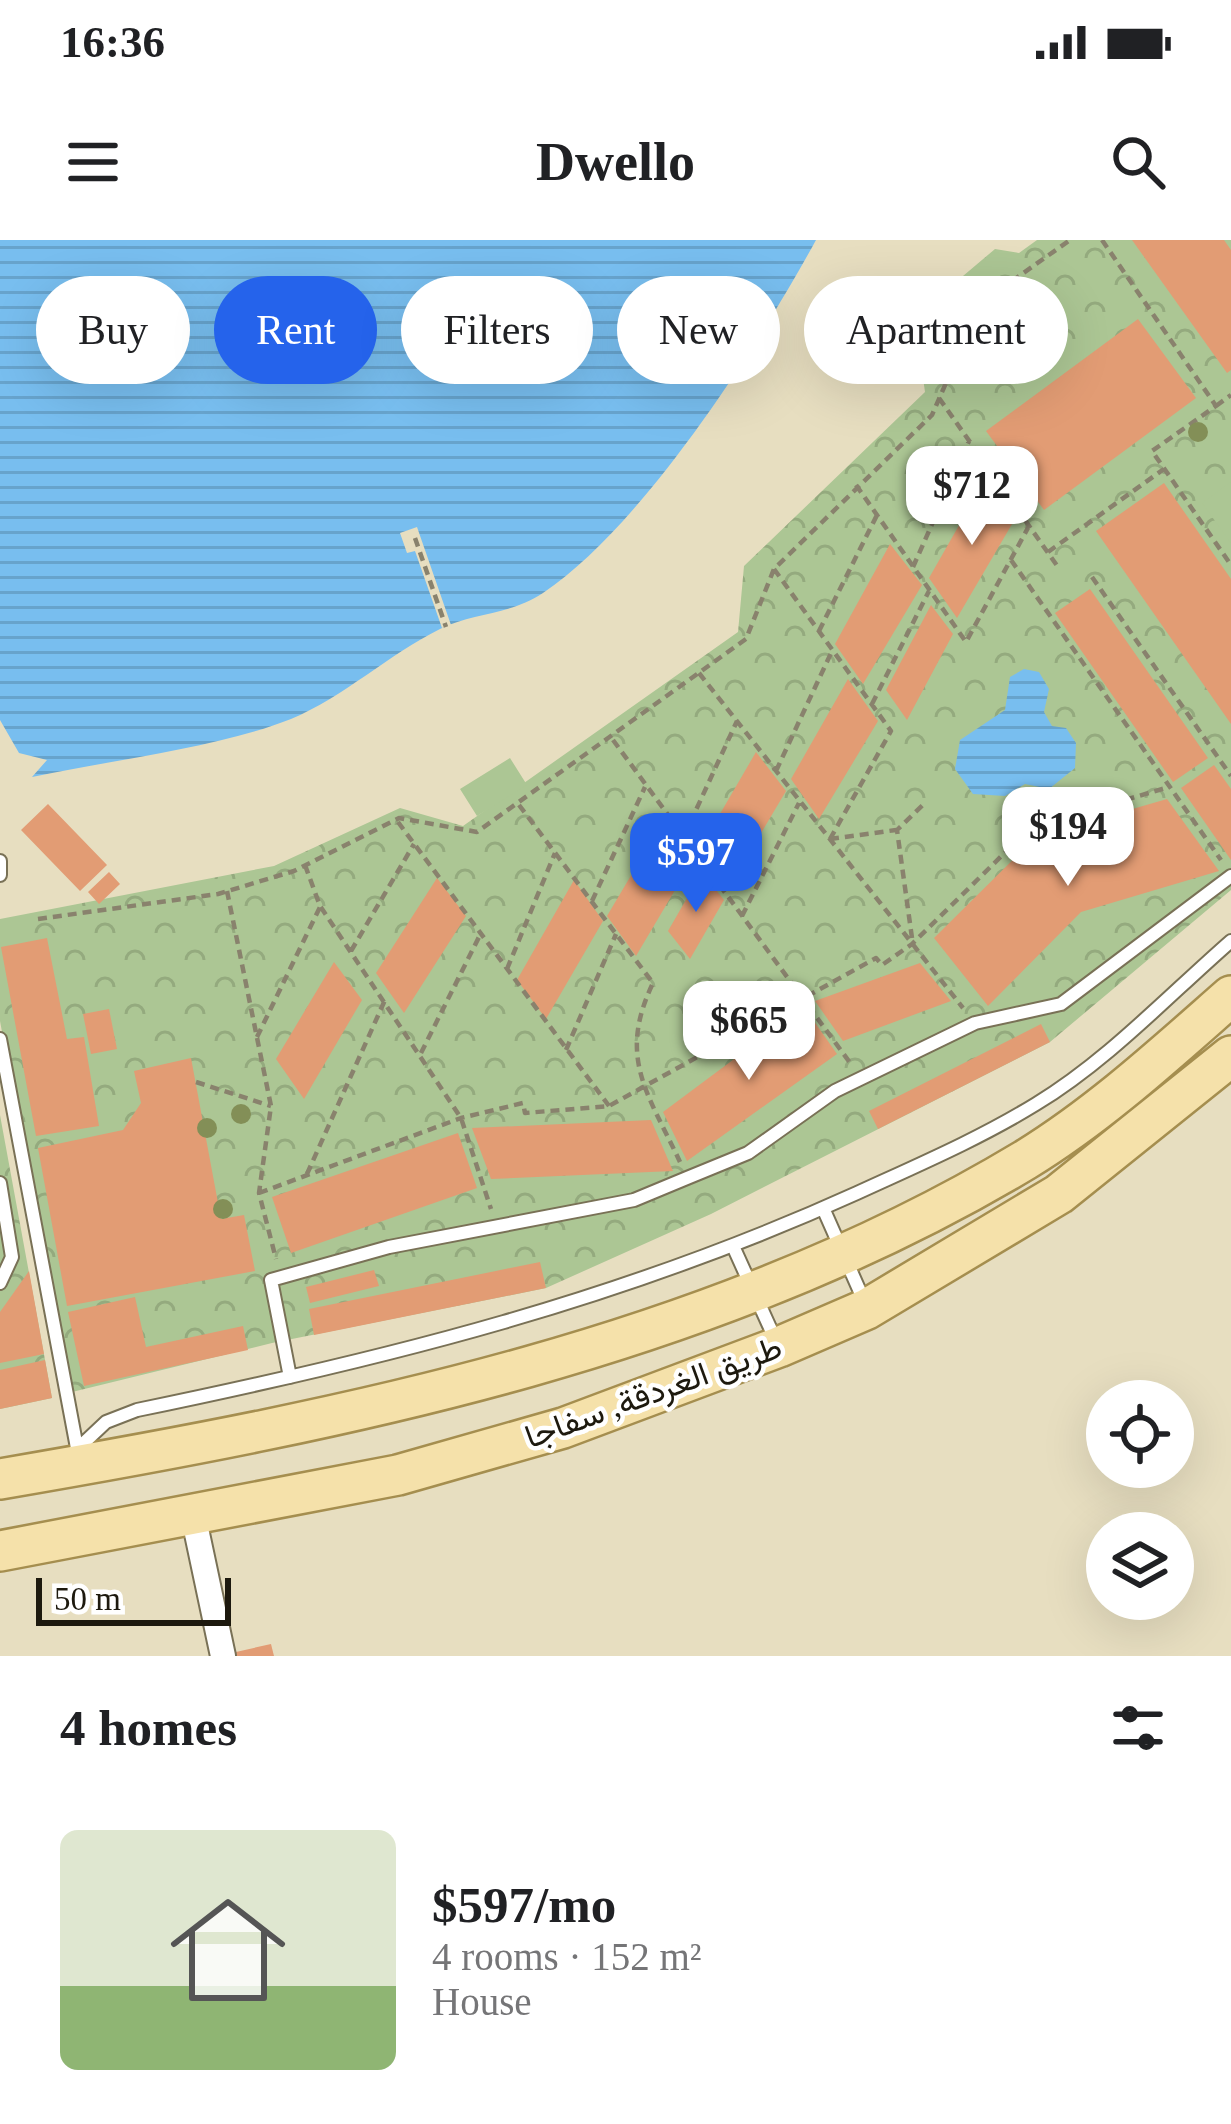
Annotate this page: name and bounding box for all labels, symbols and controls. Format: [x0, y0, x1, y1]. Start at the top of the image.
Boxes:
text: 16:36 [60, 17, 165, 67]
icon: menu [60, 129, 126, 195]
icon: search [1105, 129, 1171, 195]
text: Dwello [536, 132, 695, 192]
chip: Buy [36, 276, 190, 384]
chip: Rent [214, 276, 377, 384]
chip: Filters [401, 276, 593, 384]
chip: New [617, 276, 780, 384]
chip: Apartment [804, 276, 1068, 384]
pin: $712 [901, 446, 1043, 548]
text: $712 [933, 463, 1011, 506]
pin: $194 [997, 787, 1139, 889]
text: $194 [1029, 804, 1107, 847]
pin: $597 [625, 813, 767, 915]
text: $597 [657, 830, 735, 873]
pin: $665 [678, 981, 820, 1083]
text: $665 [710, 998, 788, 1041]
street label: طريق الغردقة, سفاجا [520, 1329, 787, 1457]
map controls [1086, 1380, 1194, 1620]
button: locate [1086, 1380, 1194, 1488]
button: layers [1086, 1512, 1194, 1620]
scale bar [36, 1572, 231, 1625]
text: 50 m [54, 1581, 121, 1617]
icon: filters [1105, 1695, 1171, 1761]
text: 4 homes [60, 1700, 237, 1756]
text: $597/mo [432, 1877, 616, 1933]
icon: home [156, 1878, 300, 2022]
text: 4 rooms · 152 m² [432, 1935, 702, 1978]
text: House [432, 1980, 532, 2023]

